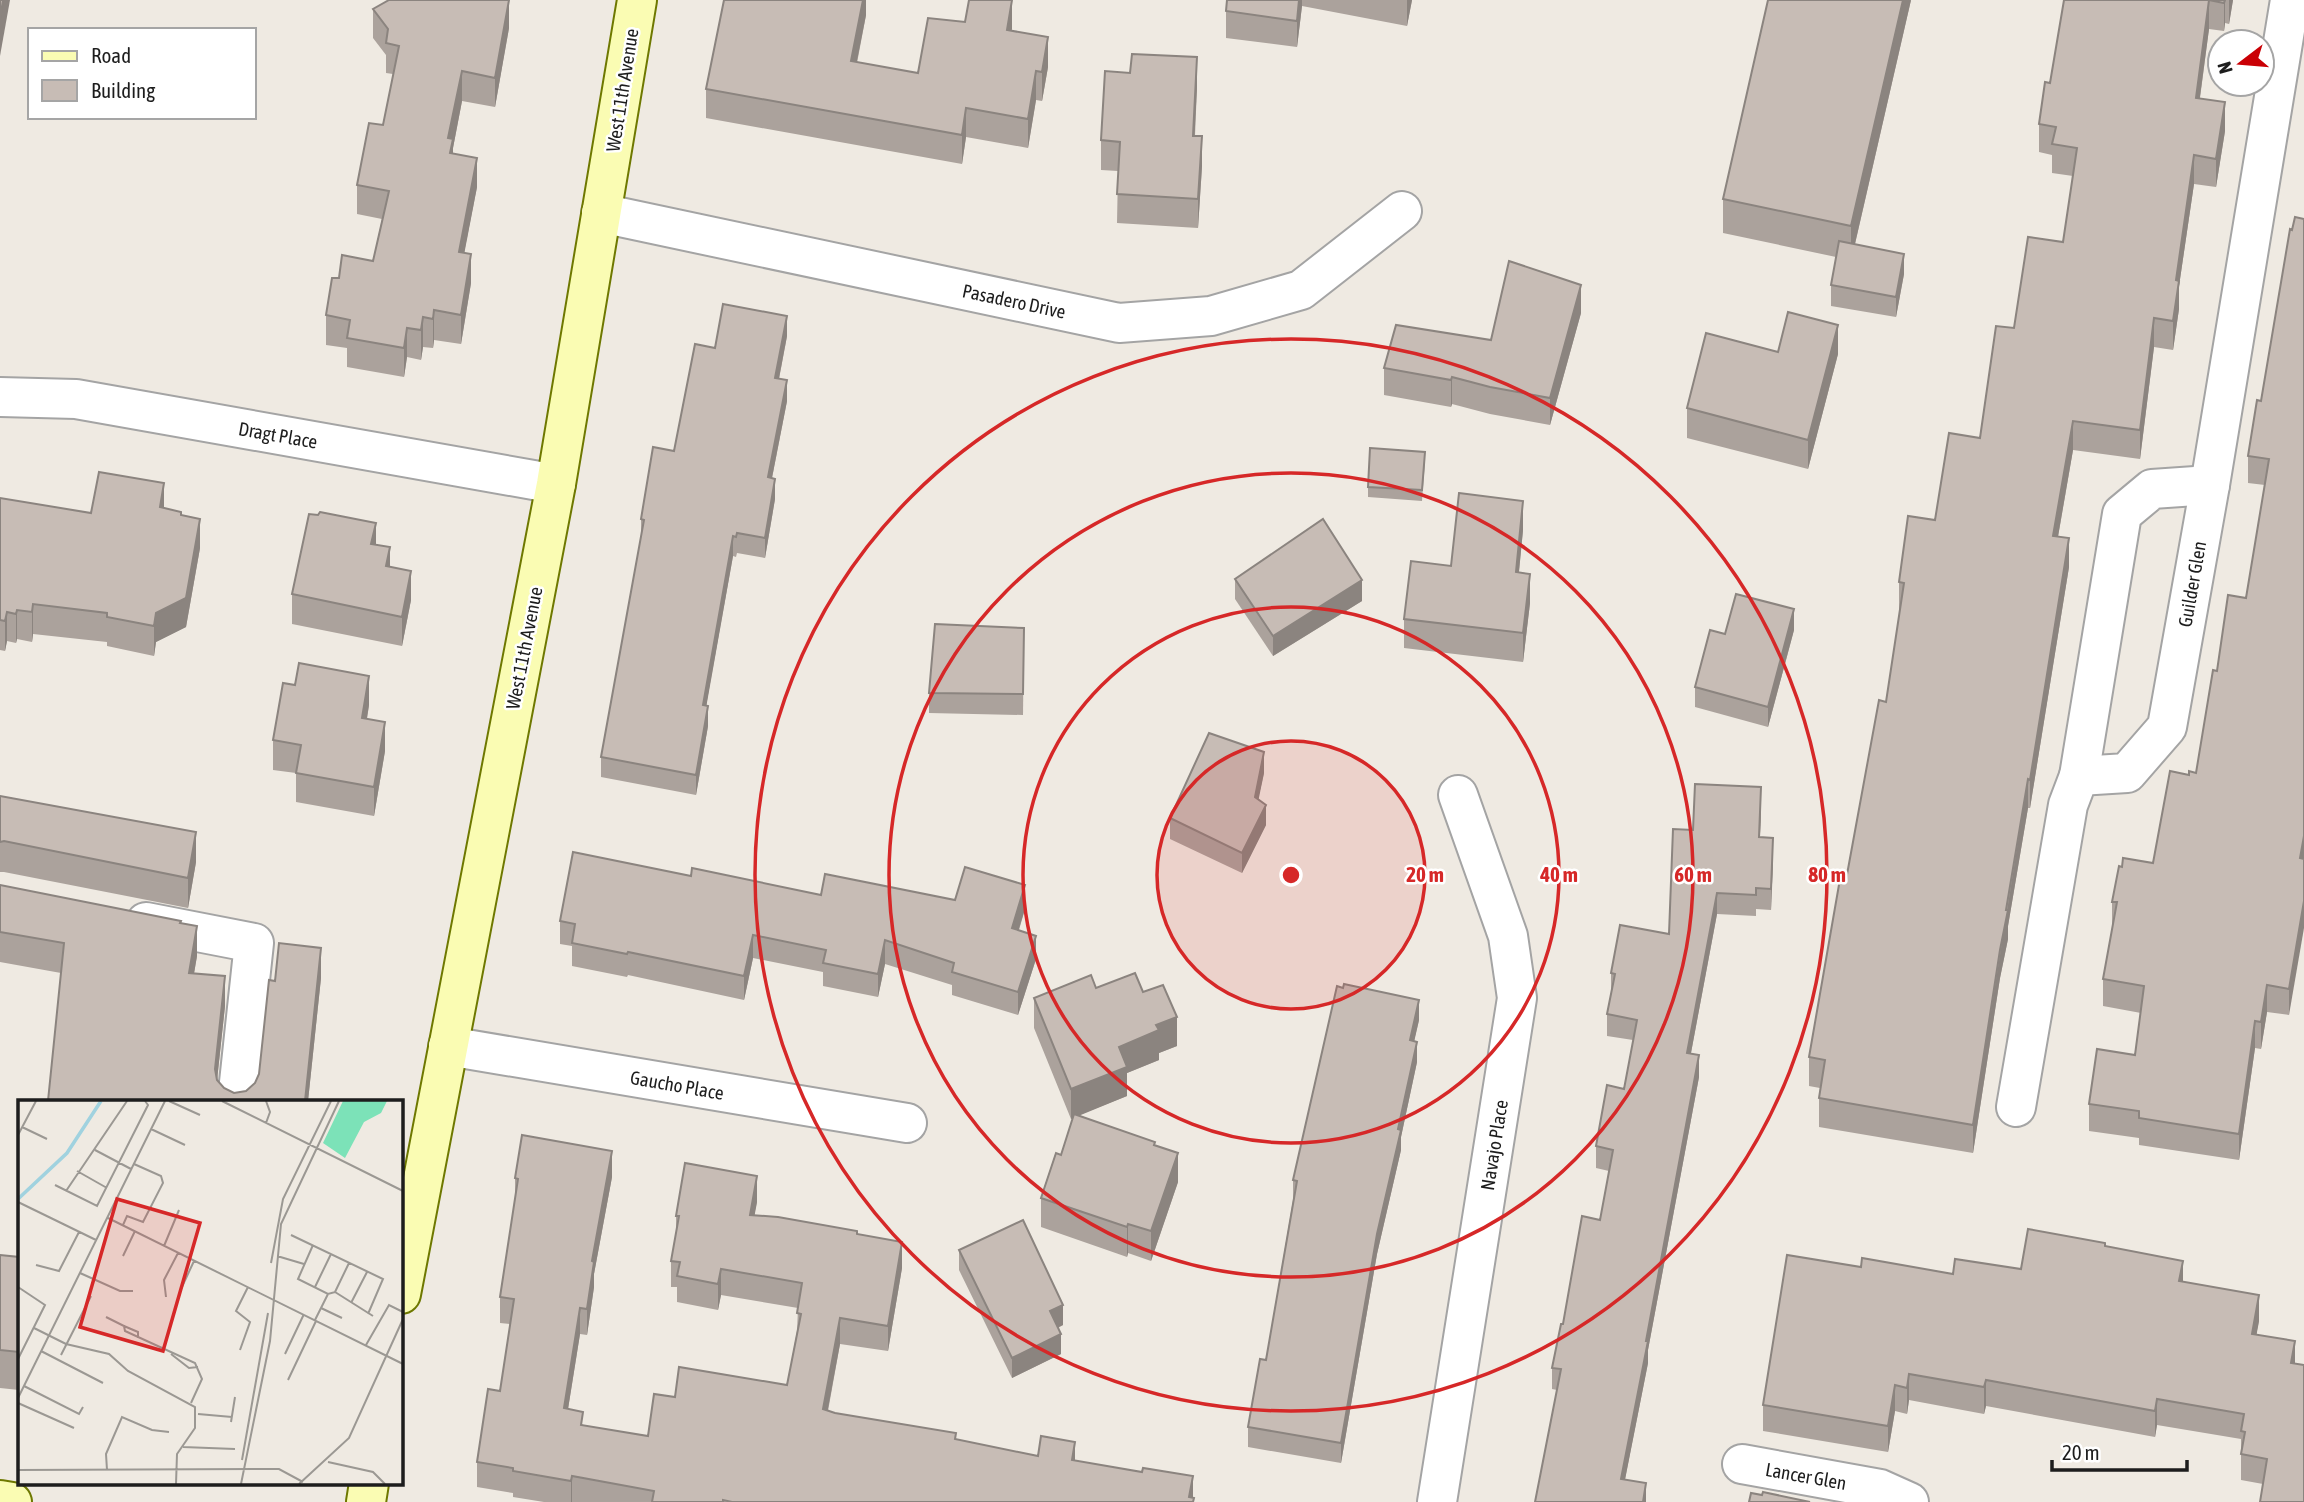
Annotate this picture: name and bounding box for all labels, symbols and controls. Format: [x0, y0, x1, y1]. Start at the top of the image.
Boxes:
street label: West 11th Avenue [601, 27, 643, 153]
legend [28, 28, 256, 119]
north arrow [2206, 28, 2276, 98]
text: Road [91, 43, 131, 67]
text: N [2213, 59, 2237, 76]
text: Building [91, 78, 155, 102]
street label: Pasadero Drive [960, 279, 1068, 323]
street label: Dragt Place [237, 417, 319, 453]
street label: Guilder Glen [2174, 539, 2210, 629]
street label: West 11th Avenue [501, 585, 547, 711]
text: 20 m [1406, 862, 1444, 886]
text: 40 m [1539, 862, 1578, 886]
text: 60 m [1674, 862, 1712, 886]
text: 80 m [1808, 862, 1846, 886]
centre of rings [1279, 863, 1303, 887]
street label: Gaucho Place [628, 1066, 726, 1104]
street label: Navajo Place [1476, 1098, 1512, 1192]
inset map [18, 1100, 402, 1484]
scale bar [2052, 1428, 2187, 1472]
text: 20 m [2062, 1440, 2100, 1464]
street label: Lancer Glen [1764, 1458, 1848, 1494]

